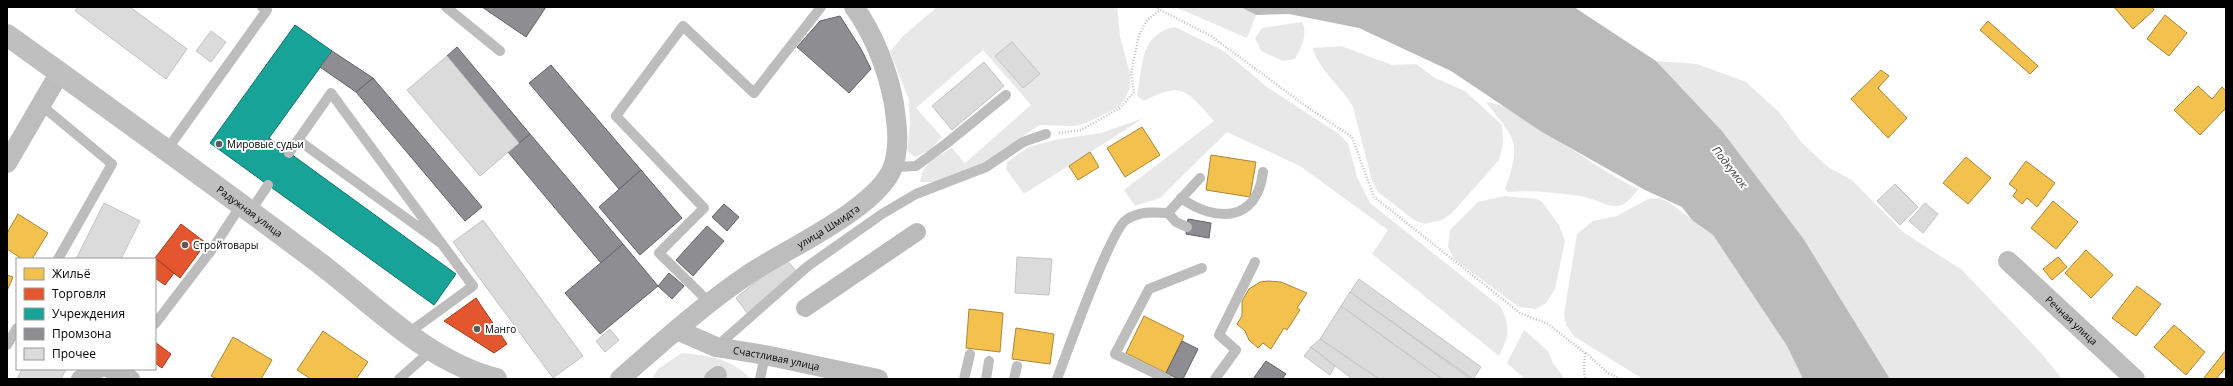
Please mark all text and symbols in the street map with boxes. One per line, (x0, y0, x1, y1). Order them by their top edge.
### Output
place label: Мировые судьи (227, 137, 304, 151)
marker: Мировые судьи (214, 139, 224, 149)
water label: Подкумок (1709, 143, 1752, 191)
street label: Радужная улица (214, 182, 286, 240)
street label: улица Шмидта (794, 201, 862, 251)
place label: Стройтовары (193, 238, 258, 252)
marker: Стройтовары (180, 240, 190, 250)
legend (16, 258, 156, 370)
text: Жильё (52, 265, 91, 282)
text: Торговля (52, 285, 106, 302)
street label: Речная улица (2043, 292, 2101, 348)
text: Учреждения (52, 305, 125, 322)
place label: Манго (485, 322, 516, 336)
marker: Манго (472, 324, 482, 334)
text: Промзона (52, 325, 111, 342)
street label: Счастливая улица (732, 343, 821, 373)
text: Прочее (52, 345, 96, 362)

